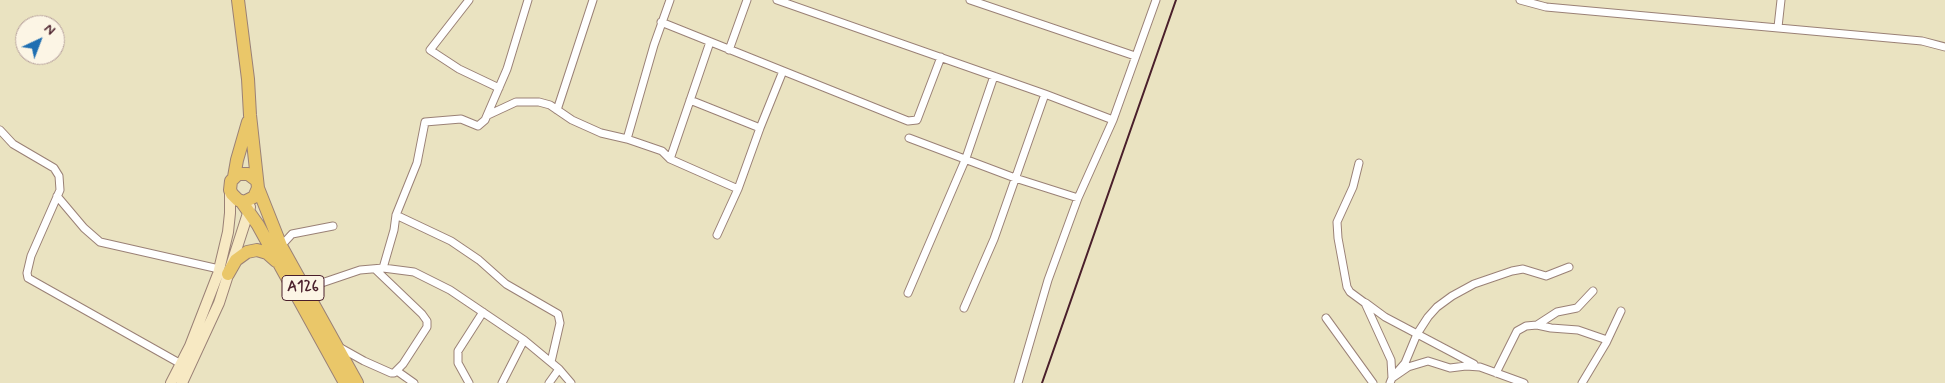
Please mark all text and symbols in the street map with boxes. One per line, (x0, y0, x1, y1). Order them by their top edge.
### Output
north arrow (15, 15, 65, 65)
text: N (40, 20, 59, 40)
road number: A126 (282, 276, 324, 300)

